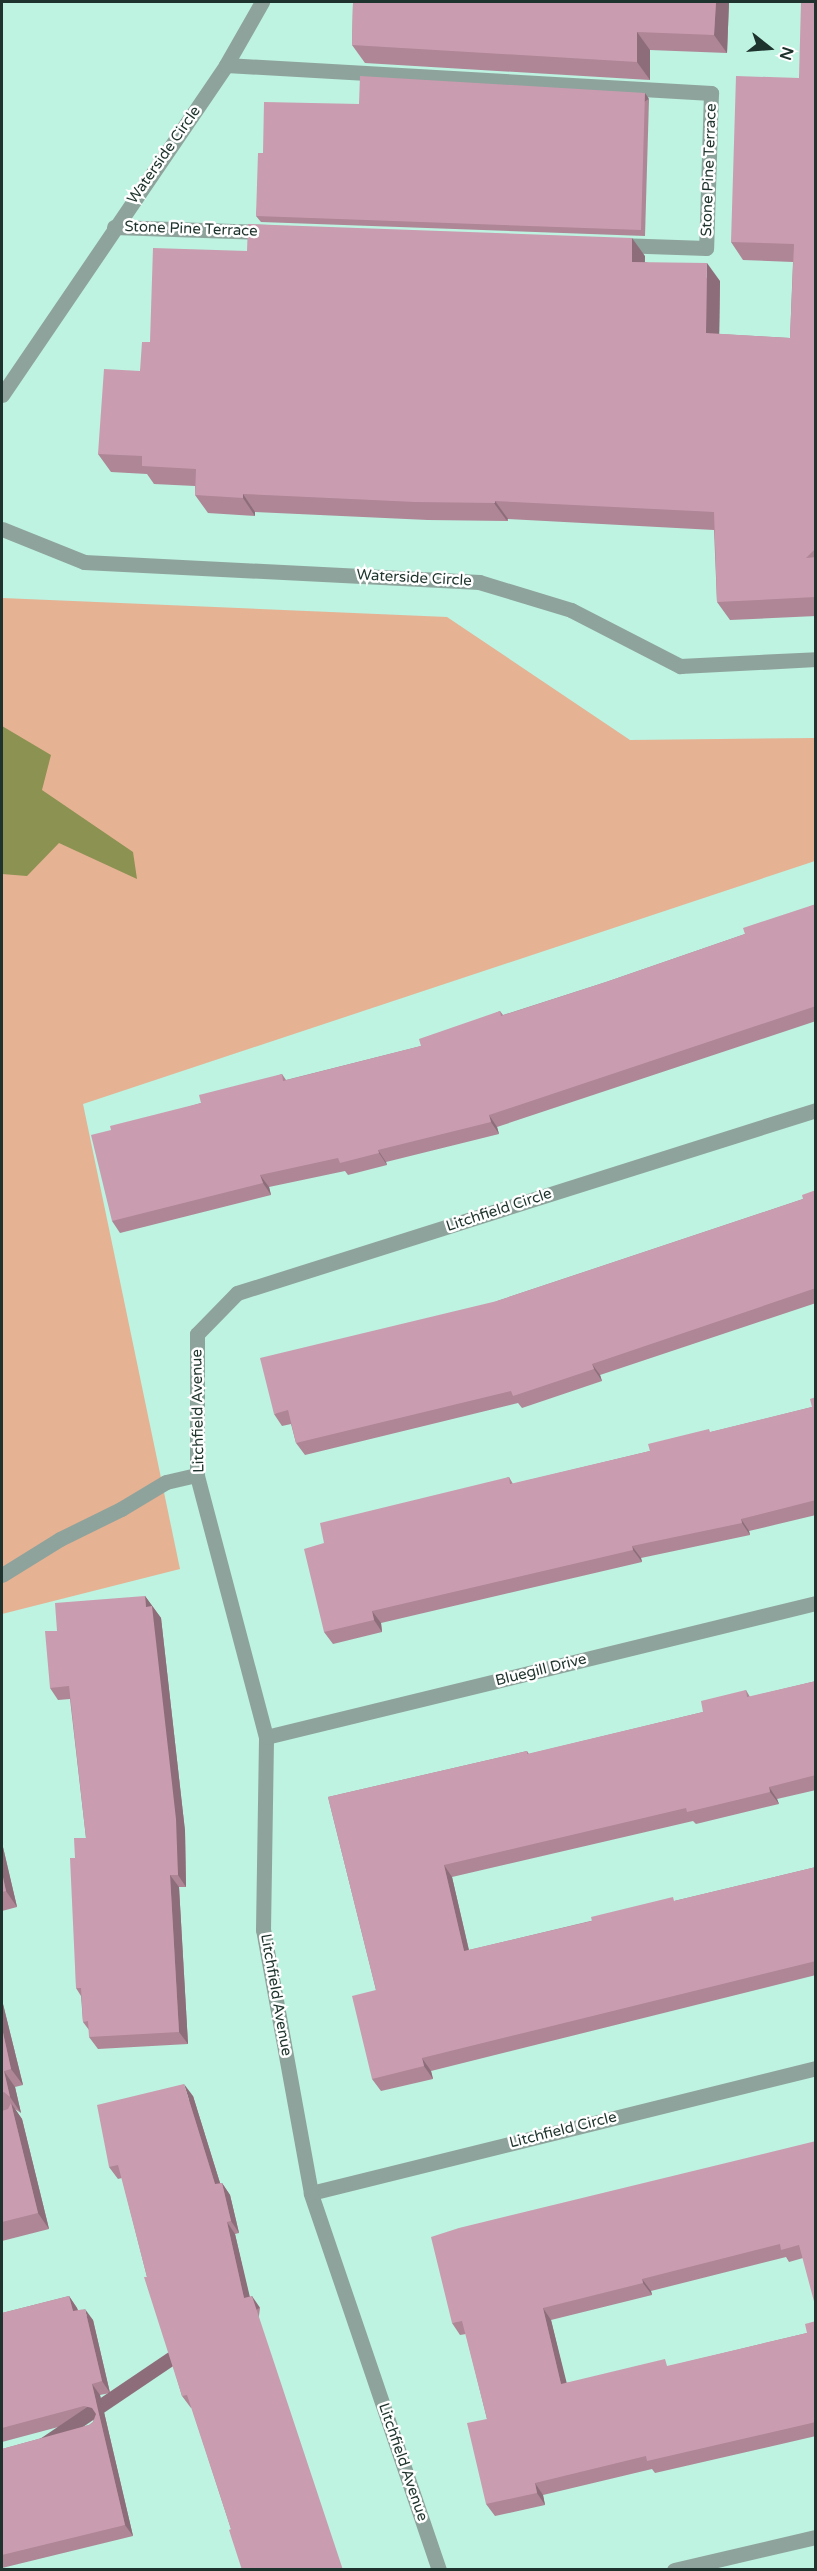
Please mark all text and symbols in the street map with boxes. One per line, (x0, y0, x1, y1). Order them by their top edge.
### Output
north arrow (739, 18, 799, 78)
text: N (775, 44, 798, 62)
street label: Waterside Circle (124, 103, 204, 207)
street label: Stone Pine Terrace (698, 103, 720, 237)
street label: Stone Pine Terrace (124, 218, 258, 240)
street label: Waterside Circle (356, 566, 472, 590)
street label: Litchfield Circle (444, 1184, 554, 1236)
street label: Litchfield Avenue (188, 1349, 208, 1473)
street label: Bluegill Drive (494, 1650, 588, 1690)
street label: Litchfield Avenue (256, 1932, 296, 2058)
street label: Litchfield Circle (507, 2108, 619, 2152)
street label: Litchfield Avenue (374, 2401, 432, 2523)

